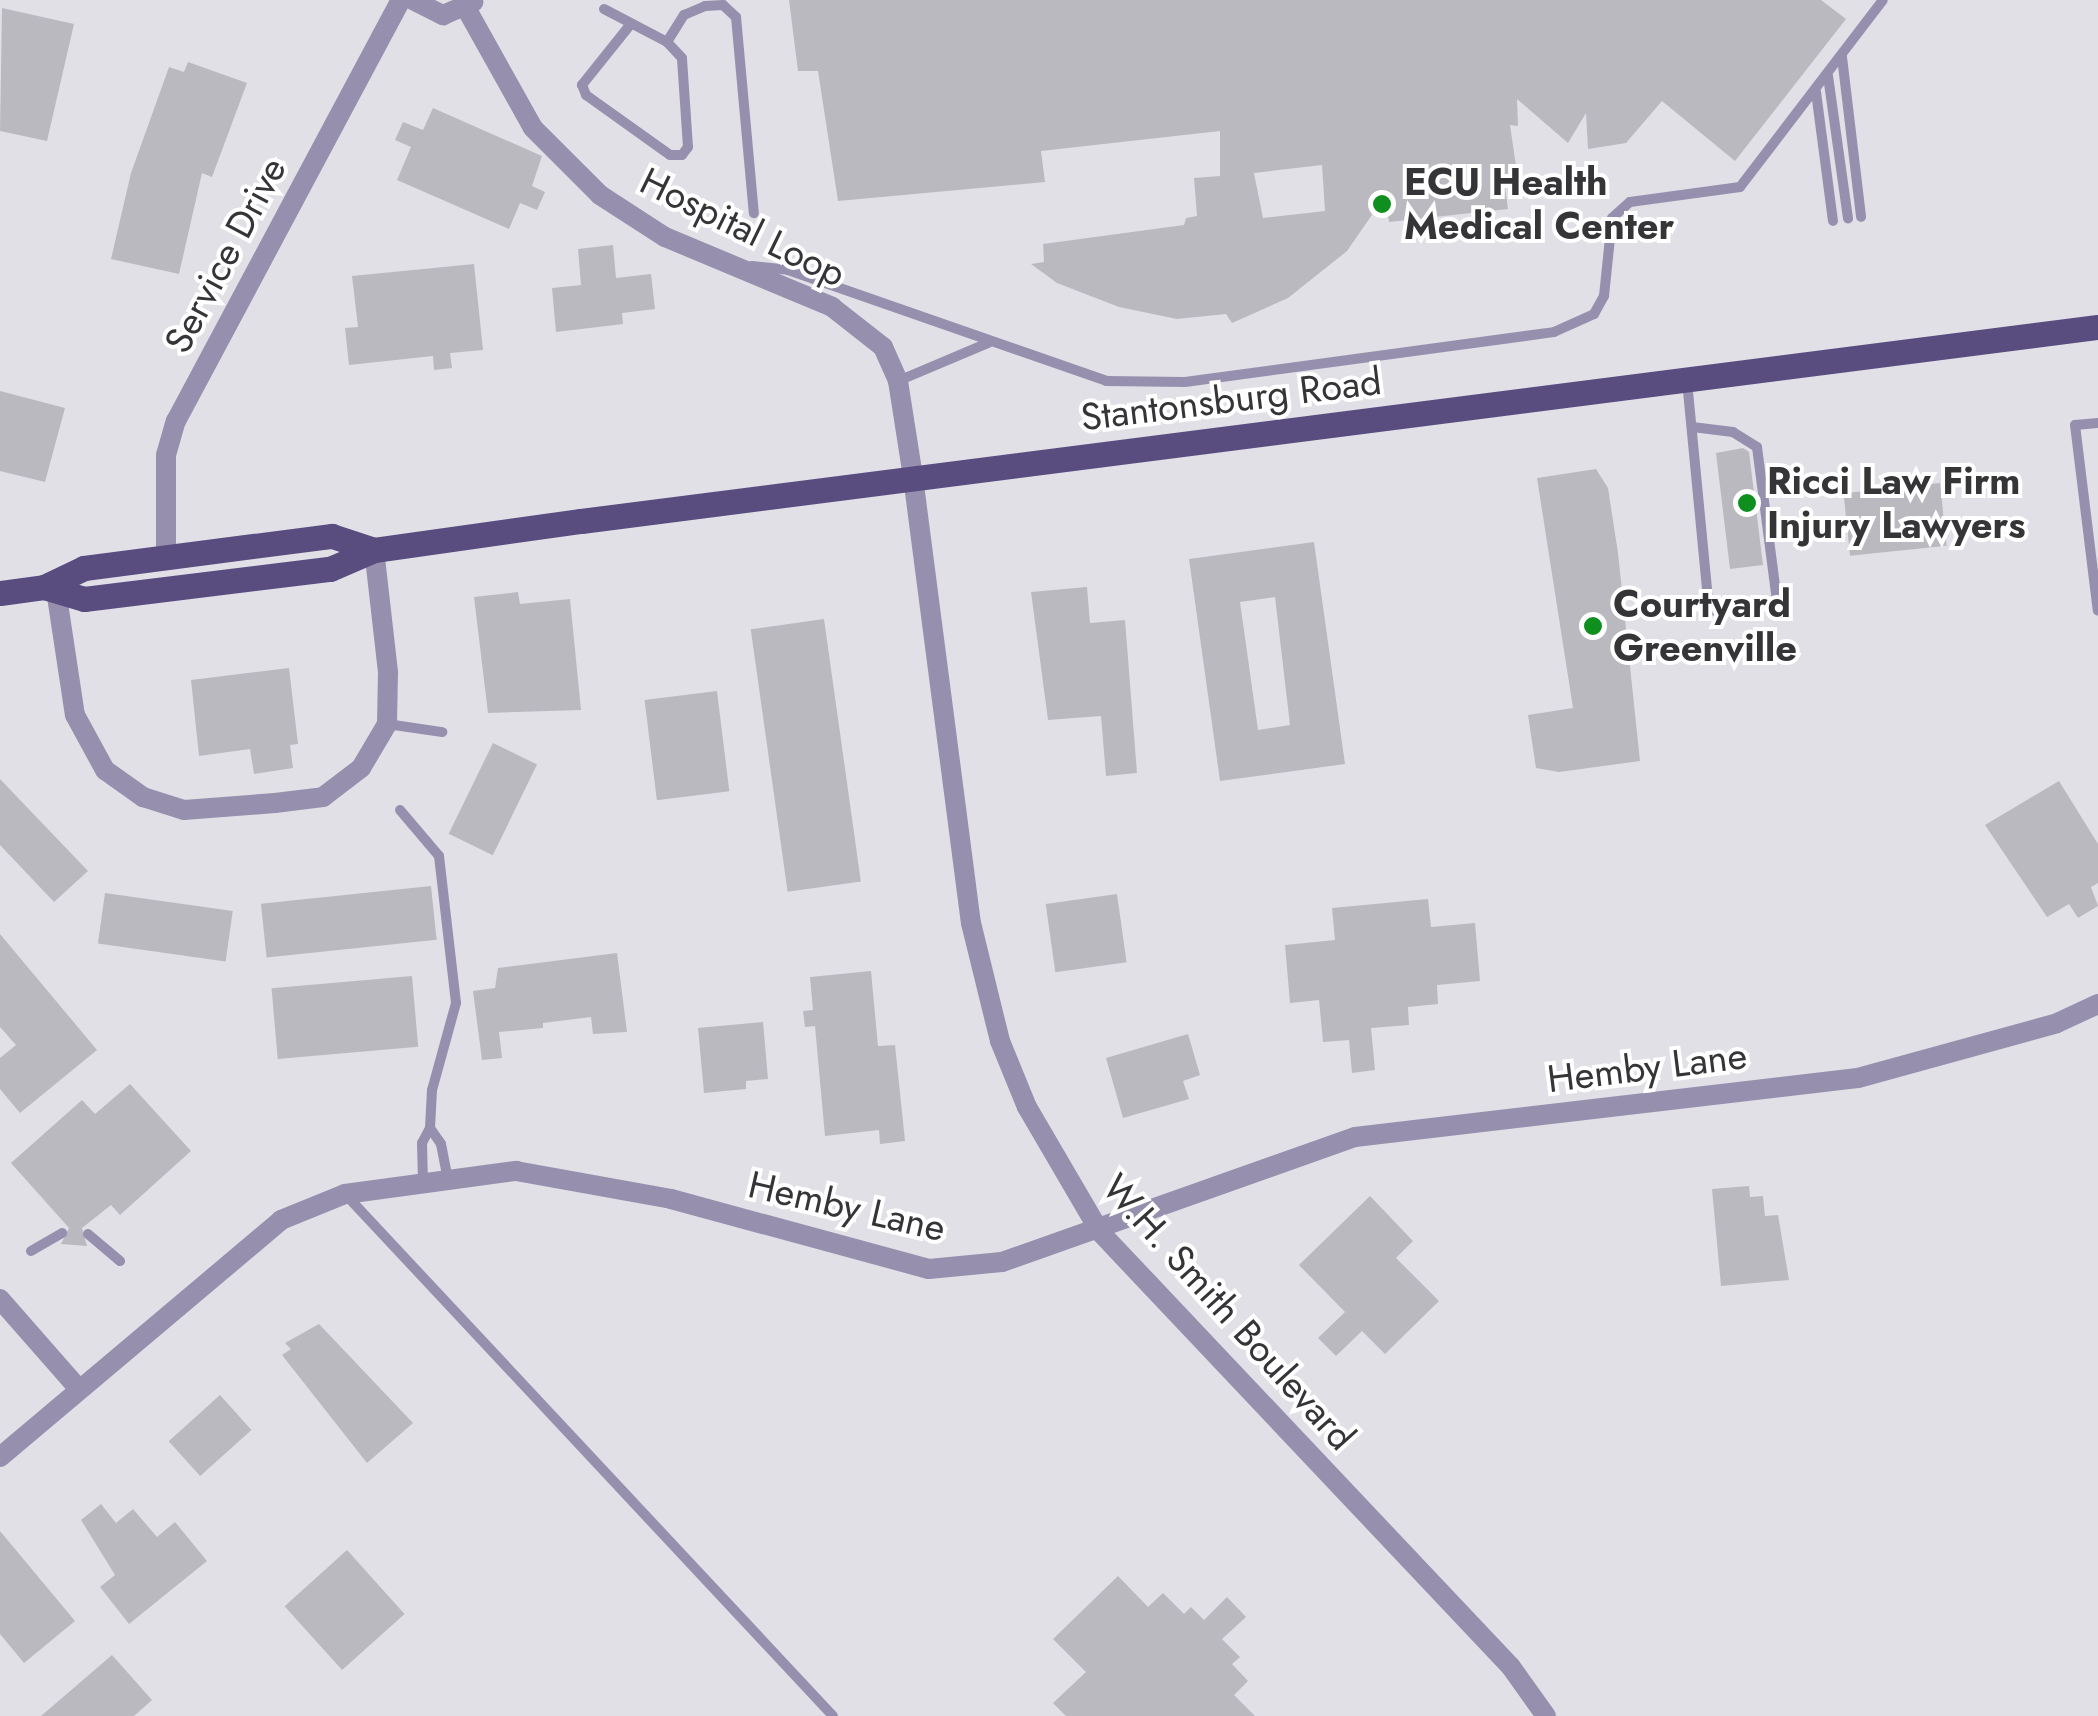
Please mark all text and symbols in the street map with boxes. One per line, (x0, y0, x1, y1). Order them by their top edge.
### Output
street label: Service Drive (154, 149, 296, 361)
street label: Hospital Loop (633, 158, 853, 296)
place label: ECU Health Medical Center (1404, 159, 1674, 248)
marker: ECU Health Medical Center (1369, 191, 1395, 217)
street label: Stantonsburg Road (1078, 358, 1384, 440)
place label: Ricci Law Firm Injury Lawyers (1767, 458, 2026, 548)
marker: Ricci Law Firm Injury Lawyers (1736, 492, 1758, 514)
place label: Courtyard Greenville (1613, 581, 1797, 670)
marker: Courtyard Greenville (1582, 615, 1604, 637)
street label: Hemby Lane (1545, 1032, 1749, 1102)
street label: Hemby Lane (744, 1161, 950, 1251)
street label: W.H. Smith Boulevard (1093, 1165, 1365, 1459)

